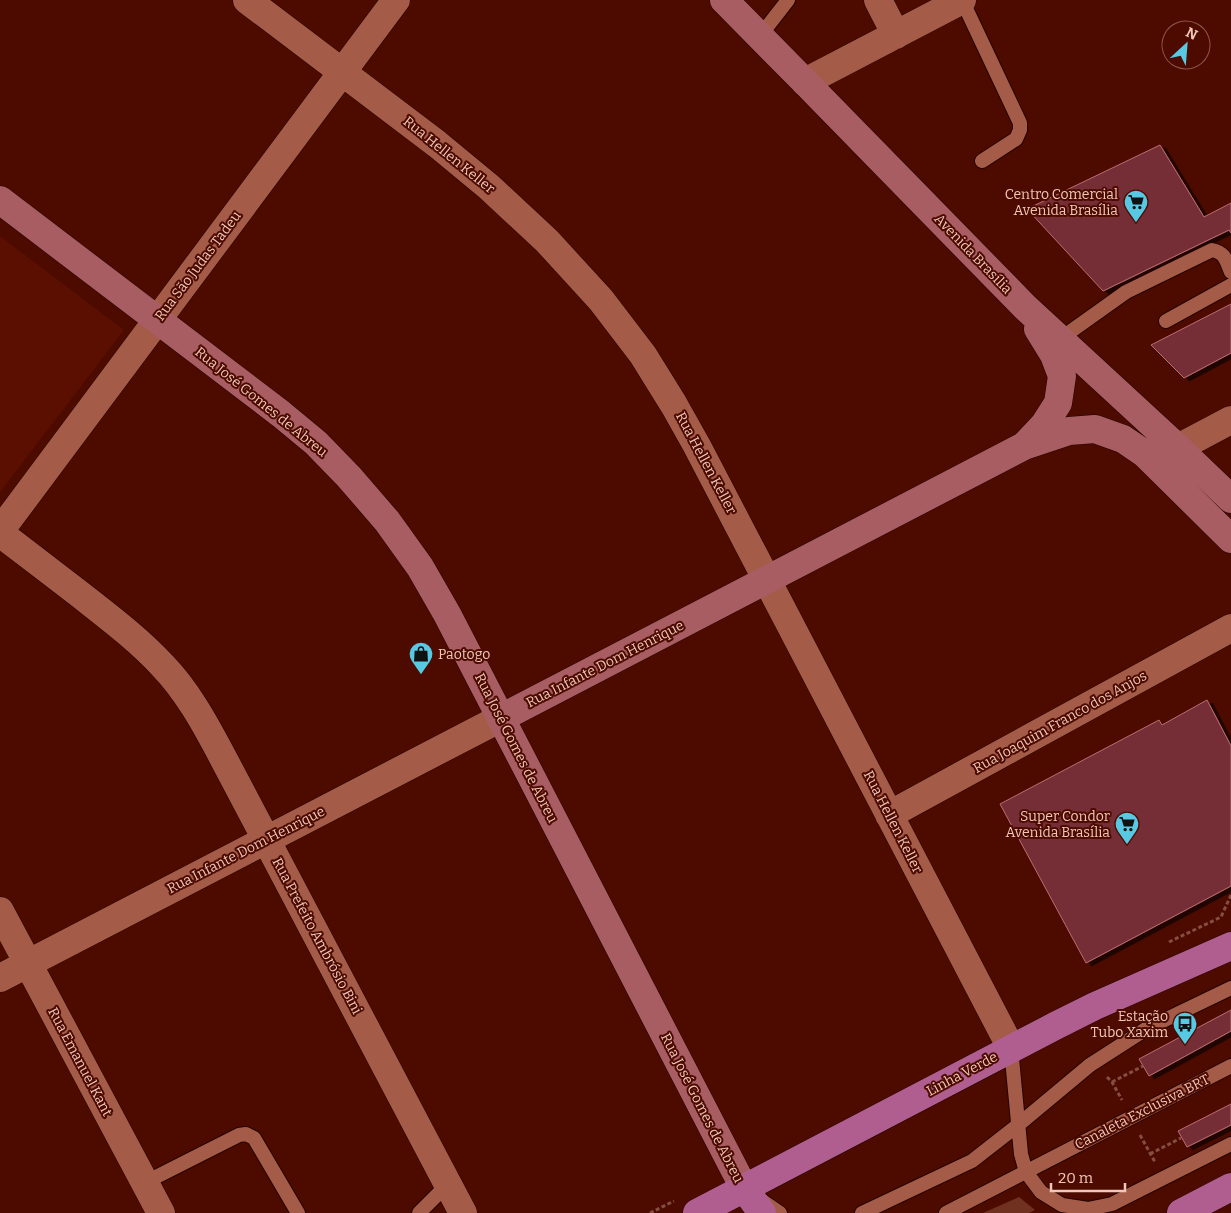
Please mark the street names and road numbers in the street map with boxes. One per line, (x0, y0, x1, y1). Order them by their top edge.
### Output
street label: Rua Hellen Keller (400, 113, 498, 197)
street label: Rua São Judas Tadeu (151, 208, 245, 324)
street label: Avenida Brasília (931, 211, 1016, 298)
street label: Rua José Gomes de Abreu (191, 343, 331, 461)
street label: Rua Hellen Keller (672, 409, 740, 517)
street label: Rua Infante Dom Henrique (523, 617, 687, 711)
street label: Rua Joaquim Franco dos Anjos (970, 667, 1150, 777)
street label: Rua José Gomes de Abreu (471, 670, 561, 826)
street label: Rua Hellen Keller (860, 768, 926, 876)
street label: Rua Infante Dom Henrique (164, 803, 328, 897)
street label: Rua Prefeito Ambrósio Bini (268, 855, 366, 1017)
street label: Rua Emanuel Kant (44, 1005, 116, 1119)
street label: Rua José Gomes de Abreu (657, 1030, 747, 1186)
street label: Linha Verde (924, 1048, 1000, 1100)
street label: Canaleta Exclusiva BRT (1072, 1071, 1212, 1153)

